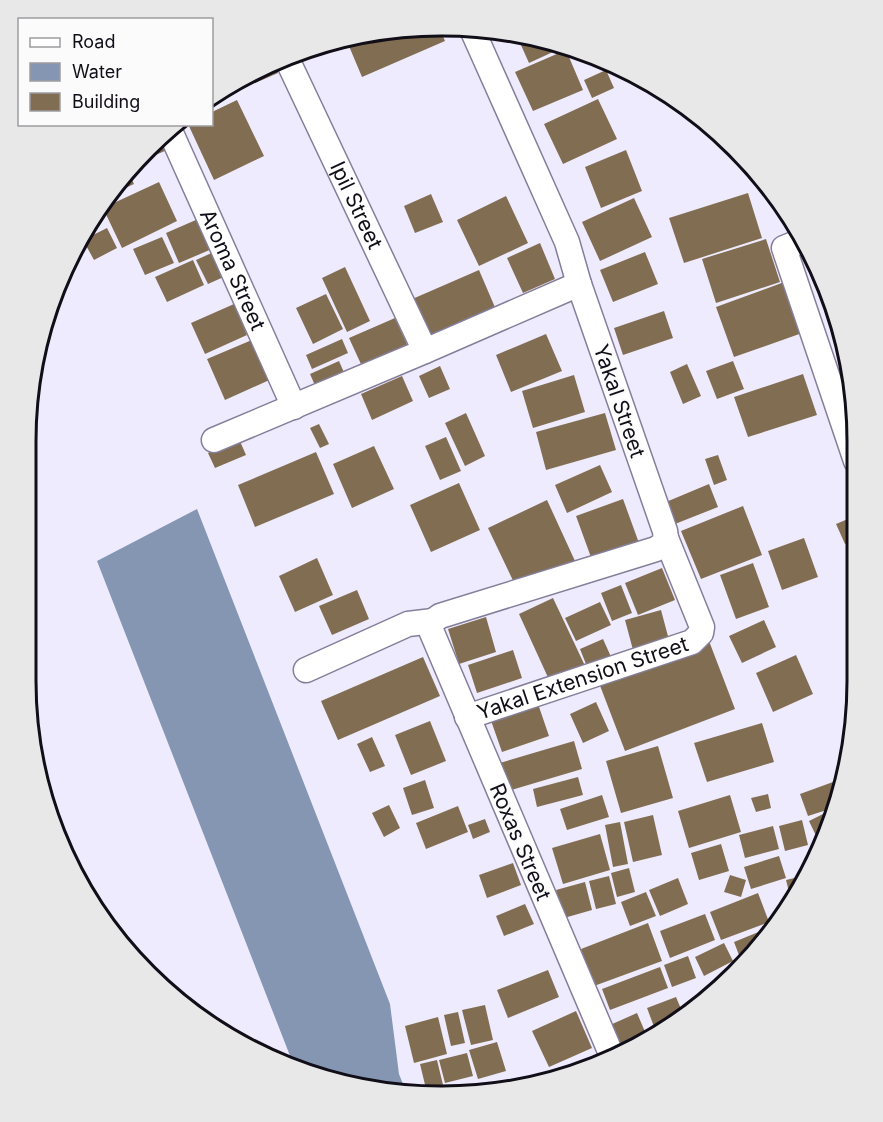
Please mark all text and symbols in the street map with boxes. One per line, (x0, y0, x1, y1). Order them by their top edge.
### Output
legend (18, 18, 213, 126)
text: Road (72, 31, 115, 52)
text: Water (72, 61, 122, 82)
text: Building (72, 91, 140, 112)
street label: Ipil Street (325, 157, 388, 253)
street label: Aroma Street (195, 205, 271, 334)
street label: Yakal Street (588, 341, 651, 461)
street label: Yakal Extension Street (474, 631, 692, 725)
street label: Roxas Street (485, 779, 556, 904)

